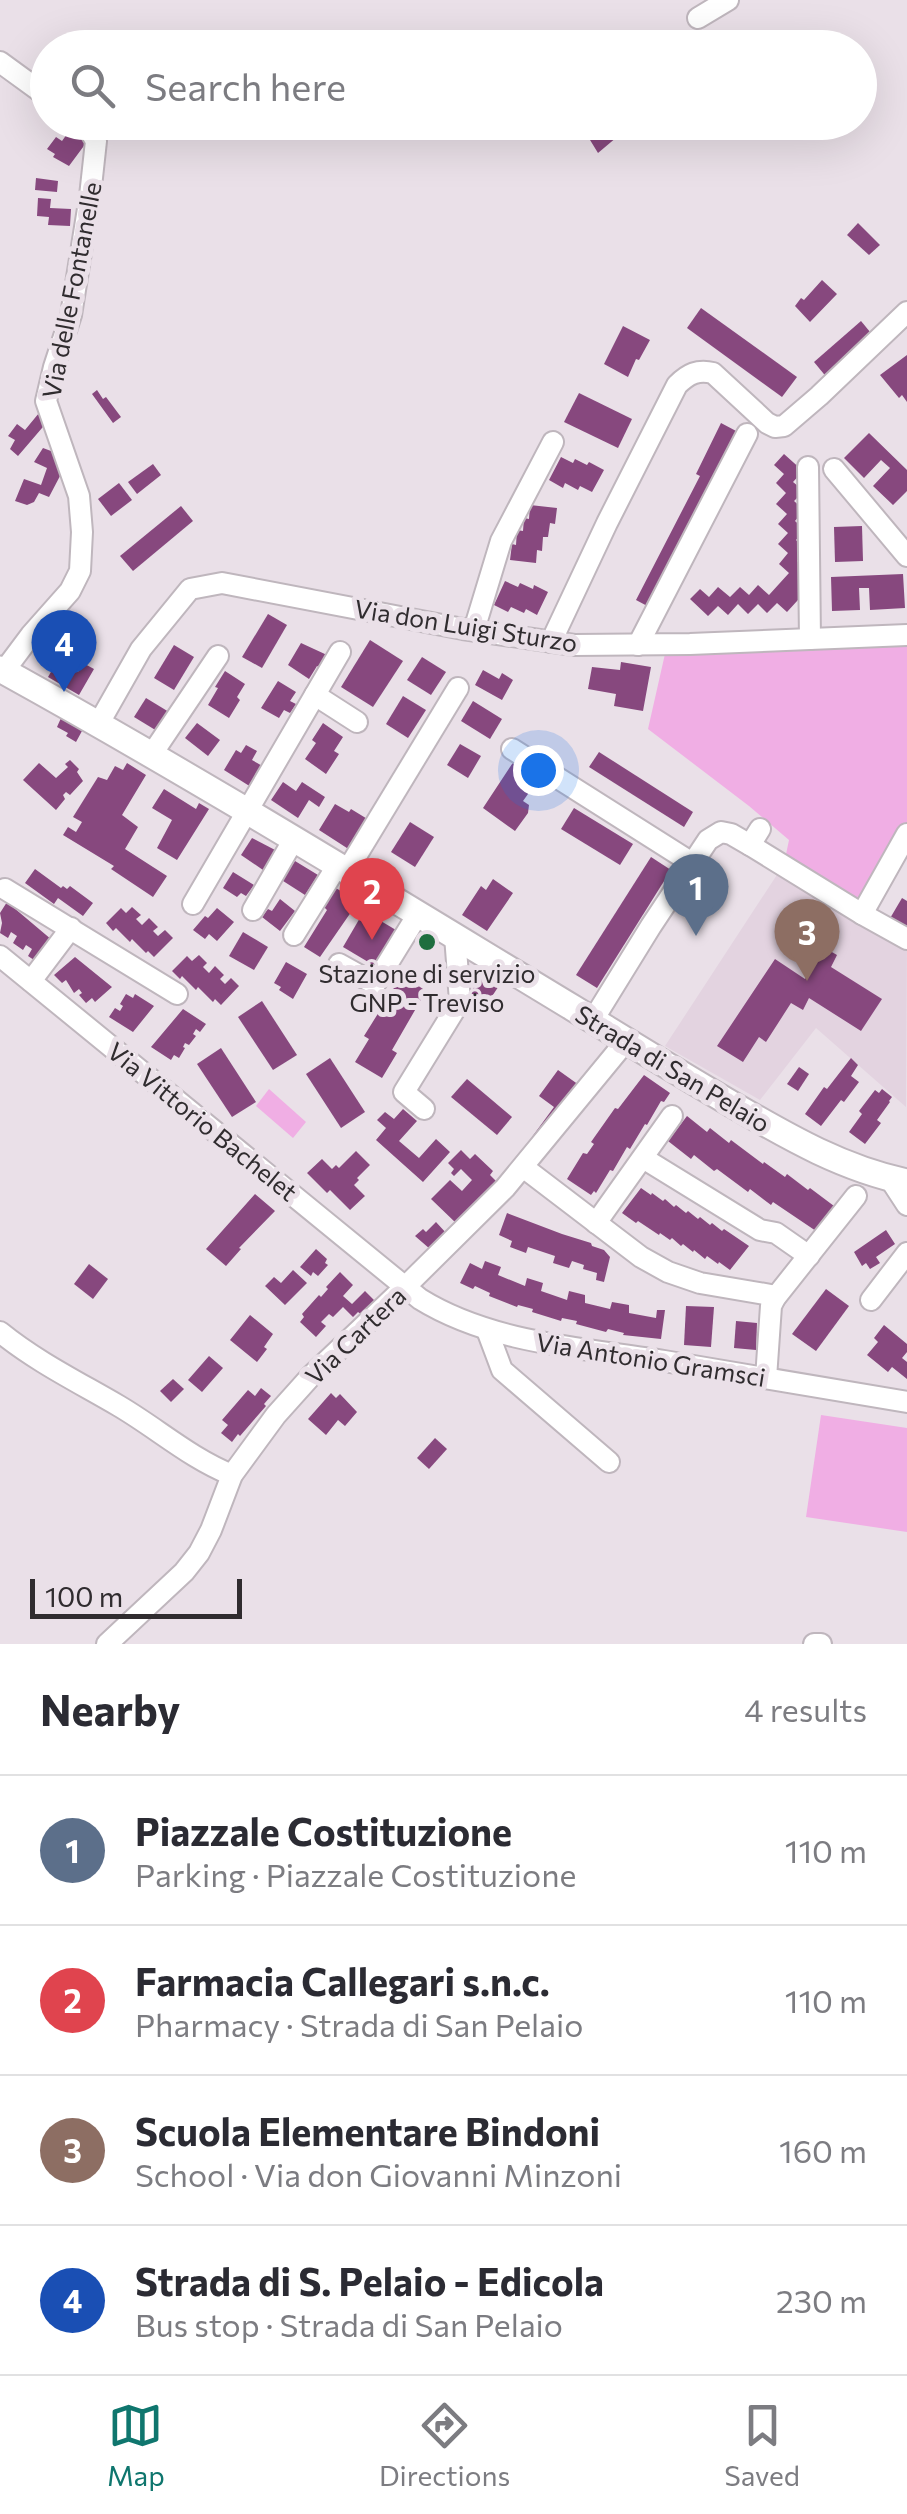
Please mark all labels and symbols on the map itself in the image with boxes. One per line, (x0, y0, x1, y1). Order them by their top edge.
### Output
street label: Via delle Fontanelle (35, 179, 107, 401)
street label: Via don Luigi Sturzo (352, 593, 580, 657)
pin: 4 (32, 610, 96, 692)
your location (513, 745, 564, 796)
pin: 1 (664, 854, 728, 936)
pin: 2 (340, 858, 404, 940)
pin: 3 (774, 898, 840, 981)
marker: Stazione di servizio GNP - Treviso (416, 931, 438, 953)
place label: Stazione di servizio GNP - Treviso (318, 958, 536, 1017)
street label: Strada di San Pelaio (570, 998, 776, 1138)
street label: Via Vittorio Bachelet (102, 1035, 304, 1207)
street label: Via Cartera (299, 1280, 411, 1390)
street label: Via Antonio Gramsci (534, 1326, 768, 1392)
scale bar (30, 1574, 242, 1618)

